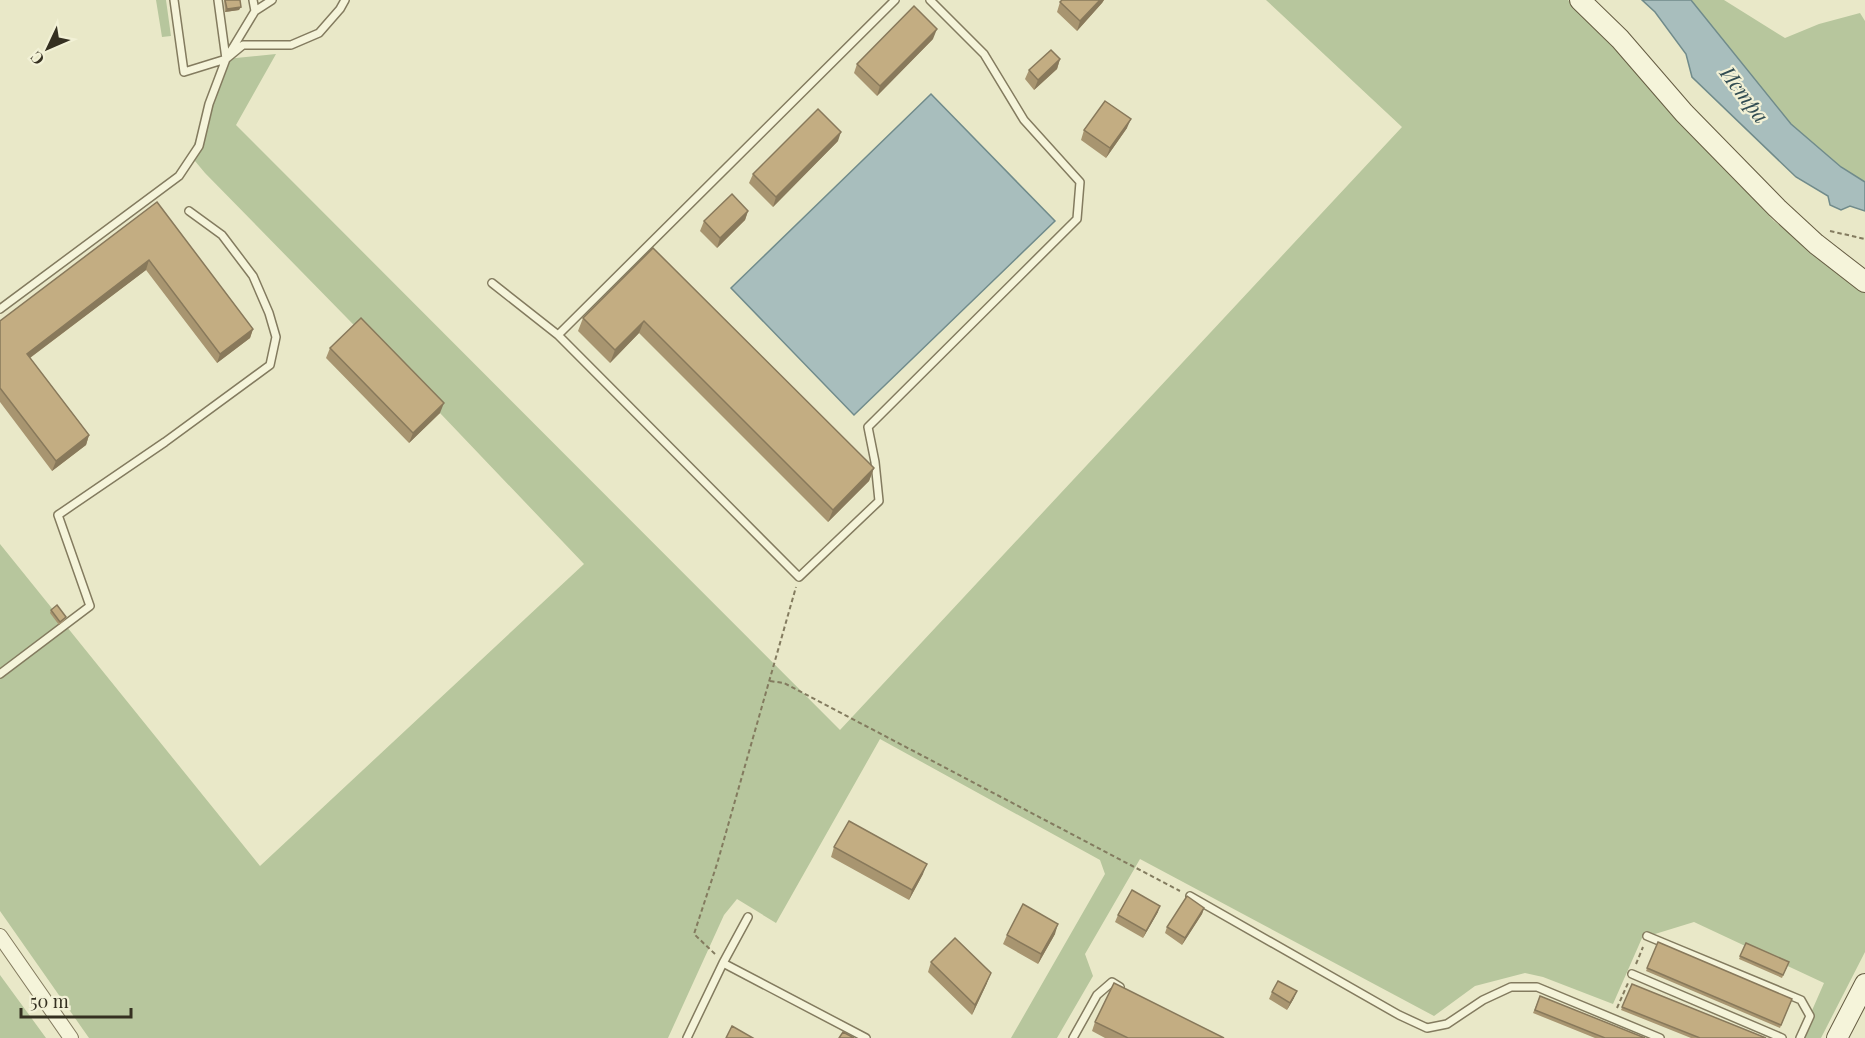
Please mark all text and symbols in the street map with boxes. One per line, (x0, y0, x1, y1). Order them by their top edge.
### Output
north arrow (18, 18, 78, 78)
text: С (25, 47, 48, 70)
water label: Истра (1714, 59, 1776, 128)
scale bar (21, 981, 130, 1019)
text: 50 m (30, 989, 69, 1013)

